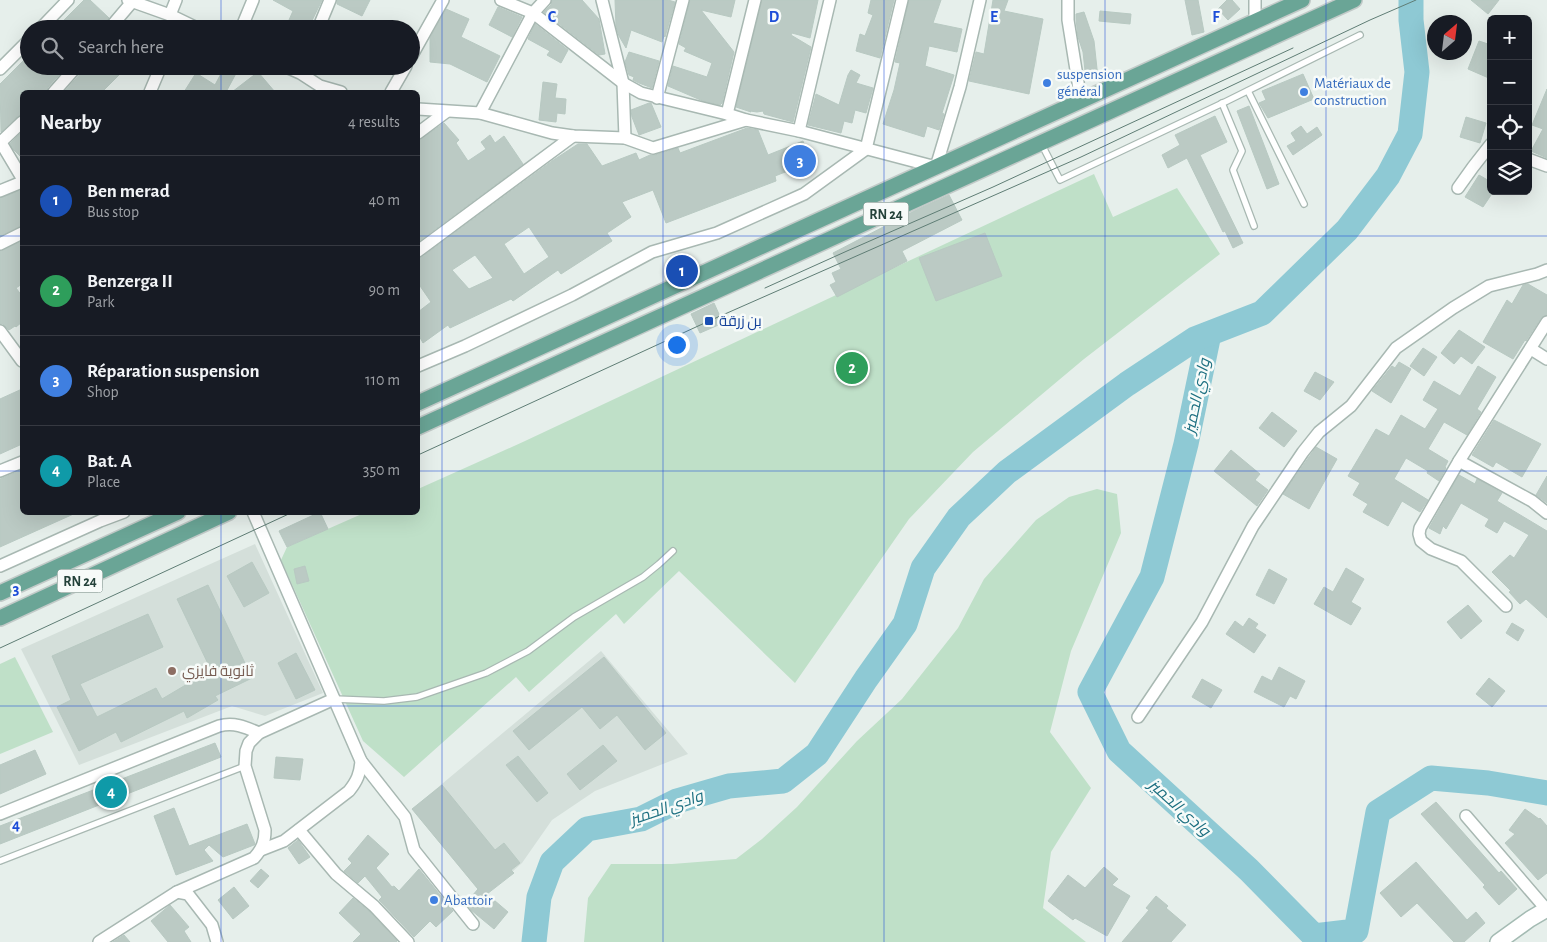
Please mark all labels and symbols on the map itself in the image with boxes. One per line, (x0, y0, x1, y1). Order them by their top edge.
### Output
text: C (548, 9, 557, 25)
text: D (769, 9, 780, 25)
text: E (990, 9, 998, 25)
text: F (1212, 9, 1220, 25)
north arrow (1427, 15, 1472, 60)
place label: suspension général (1057, 67, 1122, 99)
place label: Matériaux de construction (1314, 76, 1391, 108)
marker: suspension général (1041, 77, 1053, 89)
marker: Matériaux de construction (1298, 86, 1310, 98)
pin: 3 (784, 142, 816, 180)
road number: RN 24 (864, 202, 908, 225)
pin: 1 (666, 252, 698, 290)
place label: بن زرقة (719, 314, 762, 331)
marker: بن زرقة (703, 315, 715, 327)
your location (664, 332, 690, 358)
pin: 2 (836, 349, 868, 387)
water label: وادي الحميز (1181, 356, 1217, 438)
road number: RN 24 (58, 570, 102, 592)
text: 3 (13, 581, 20, 597)
place label: ثانوية فايزي (182, 663, 254, 683)
marker: ثانوية فايزي (166, 665, 178, 677)
pin: 4 (95, 773, 127, 811)
water label: وادي الحميز (1142, 775, 1214, 843)
water label: وادي الحميز (626, 788, 707, 832)
text: 4 (12, 817, 20, 833)
place label: Abattoir (444, 893, 493, 908)
marker: Abattoir (428, 894, 440, 906)

